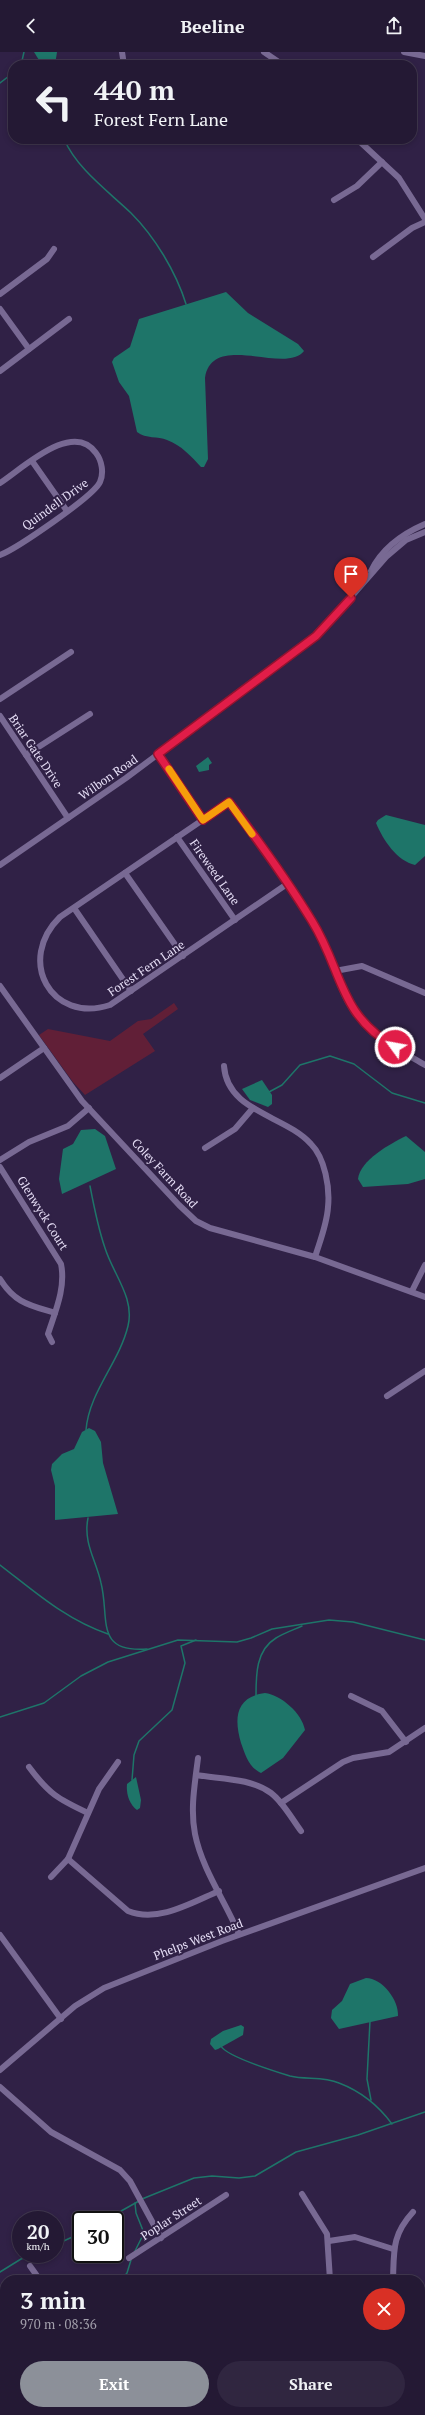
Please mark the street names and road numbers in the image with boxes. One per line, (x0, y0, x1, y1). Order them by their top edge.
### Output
street label: Quindell Drive (19, 475, 91, 533)
street label: Briar Gate Drive (6, 711, 66, 791)
street label: Wilbon Road (76, 751, 141, 803)
street label: Fireweed Lane (187, 836, 243, 908)
street label: Forest Fern Lane (105, 937, 187, 999)
street label: Coley Farm Road (129, 1135, 201, 1211)
street label: Glenwyck Court (14, 1173, 72, 1253)
street label: Phelps West Road (151, 1915, 245, 1963)
street label: Poplar Street (138, 2193, 205, 2243)

